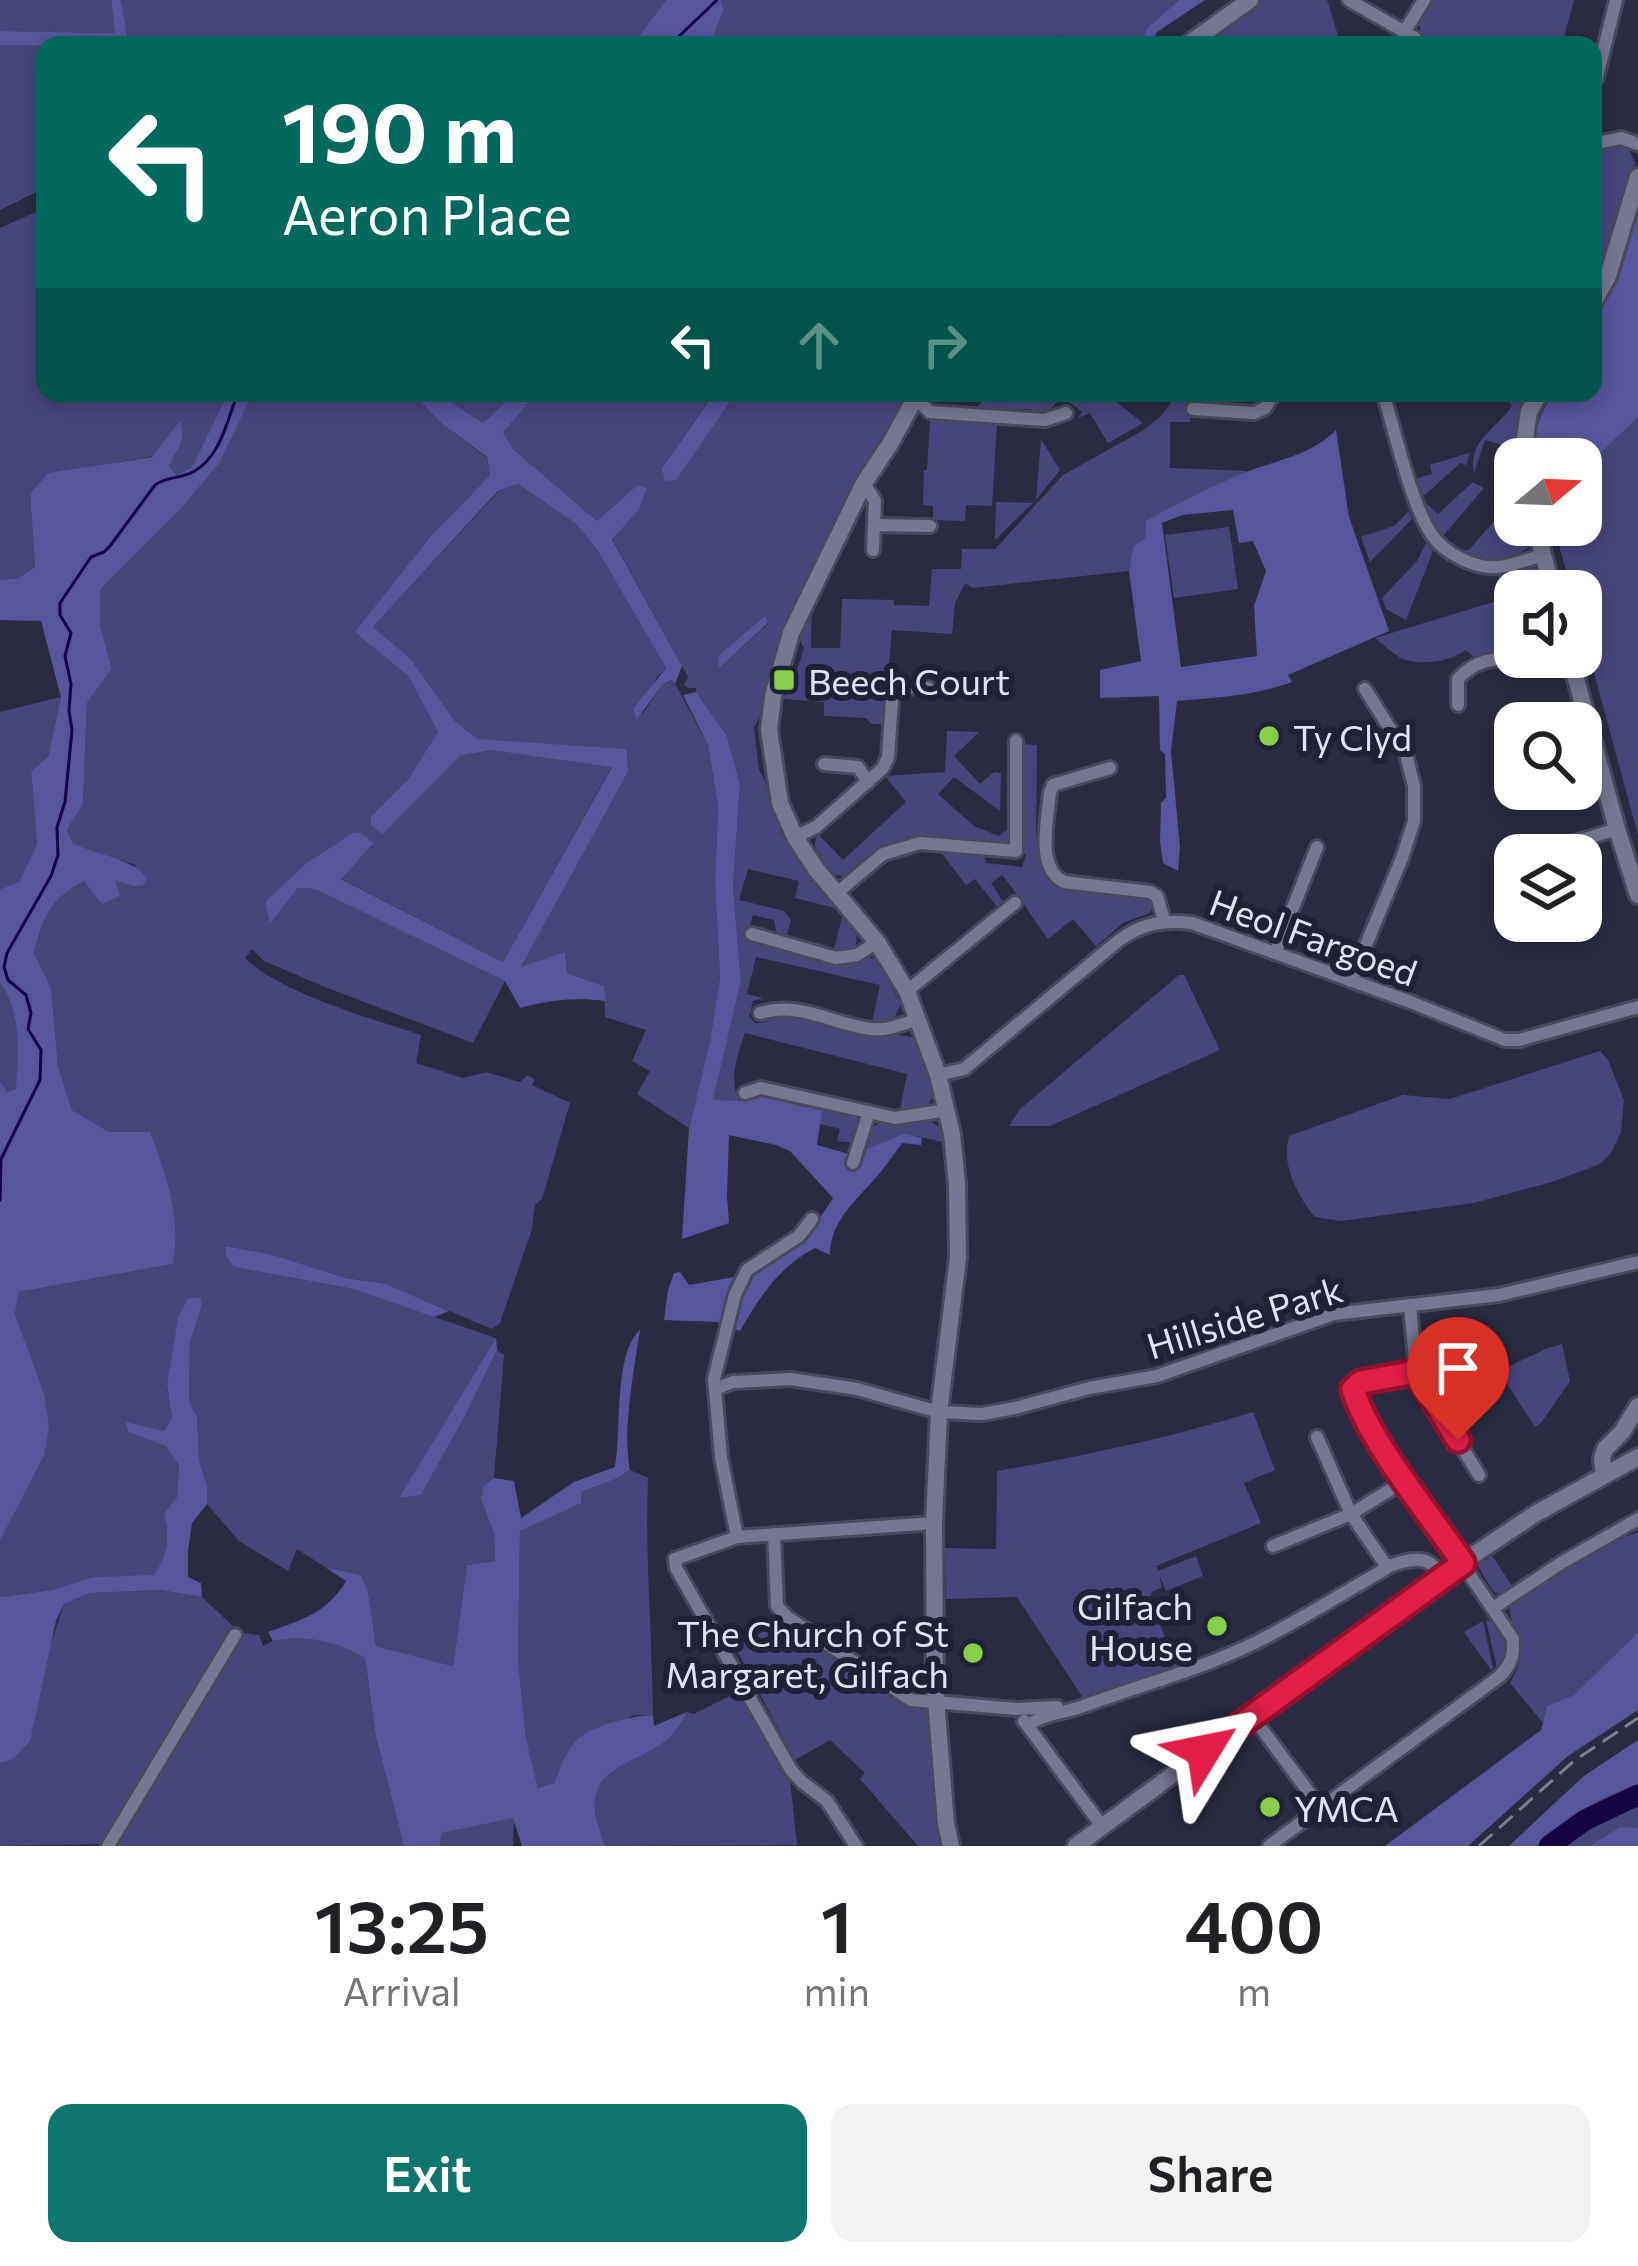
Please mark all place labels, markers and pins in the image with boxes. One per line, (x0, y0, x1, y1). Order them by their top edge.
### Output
place label: Beech Court (808, 658, 1010, 702)
marker: Beech Court (771, 667, 797, 693)
place label: Ty Clyd (1293, 714, 1412, 758)
marker: Ty Clyd (1256, 723, 1282, 749)
pin (1407, 1317, 1509, 1440)
place label: Gilfach House (1077, 1583, 1193, 1668)
place label: The Church of St Margaret, Gilfach (665, 1610, 949, 1695)
marker: Gilfach House (1204, 1613, 1230, 1639)
marker: The Church of St Margaret, Gilfach (960, 1640, 986, 1666)
place label: YMCA (1294, 1785, 1399, 1829)
marker: YMCA (1257, 1794, 1283, 1820)

